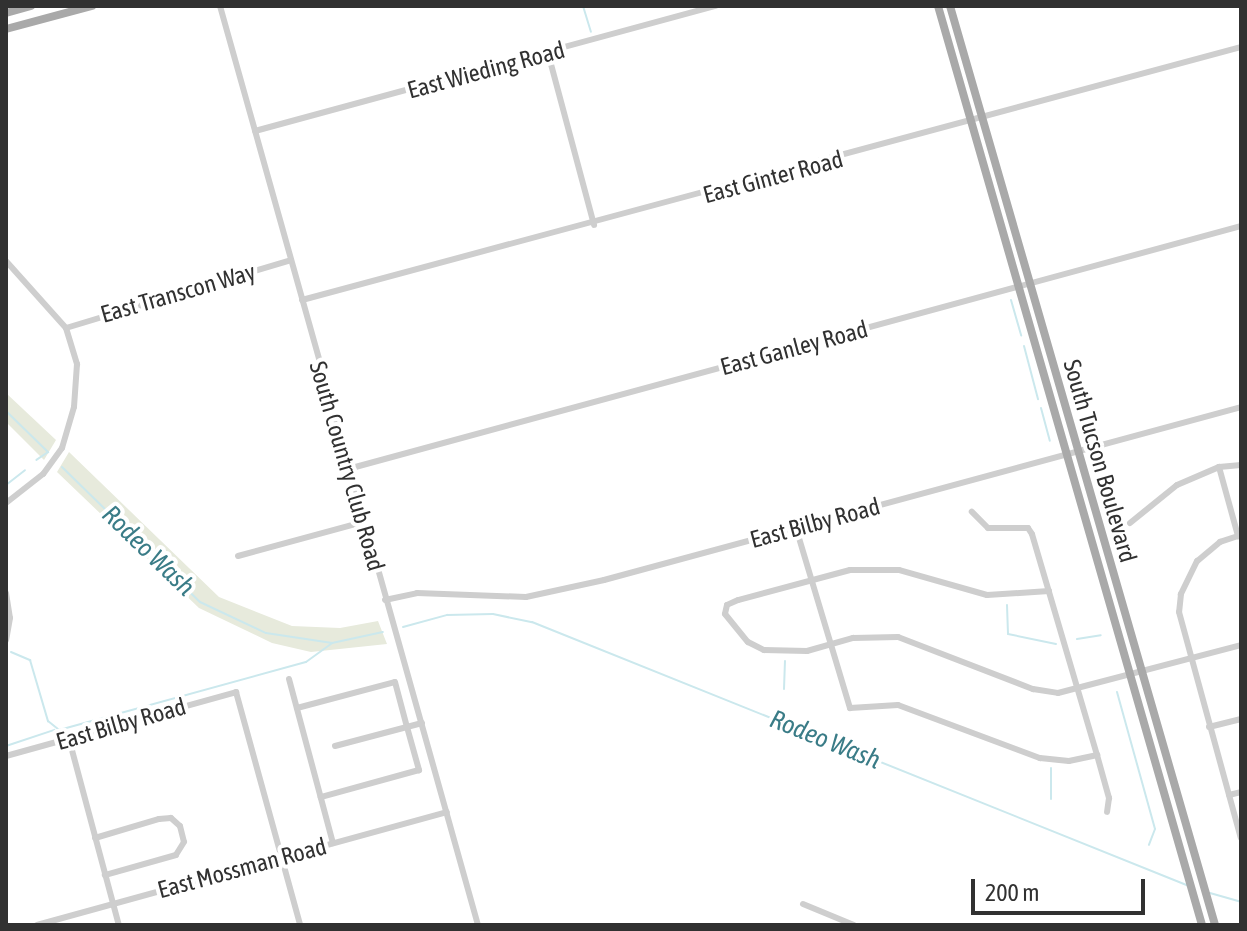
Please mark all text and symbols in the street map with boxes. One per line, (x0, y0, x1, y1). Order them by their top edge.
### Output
street label: East Wieding Road (404, 35, 568, 105)
street label: East Ginter Road (700, 144, 846, 210)
street label: East Transcon Way (97, 257, 259, 329)
street label: East Ganley Road (717, 315, 871, 381)
street label: South Tucson Boulevard (1057, 356, 1143, 566)
street label: South Country Club Road (303, 358, 391, 574)
street label: East Bilby Road (747, 492, 883, 554)
water label: Rodeo Wash (95, 499, 201, 603)
street label: East Bilby Road (53, 692, 189, 756)
water label: Rodeo Wash (765, 704, 885, 776)
street label: East Mossman Road (154, 832, 330, 904)
scale bar (975, 863, 1149, 913)
text: 200 m (985, 879, 1039, 906)

